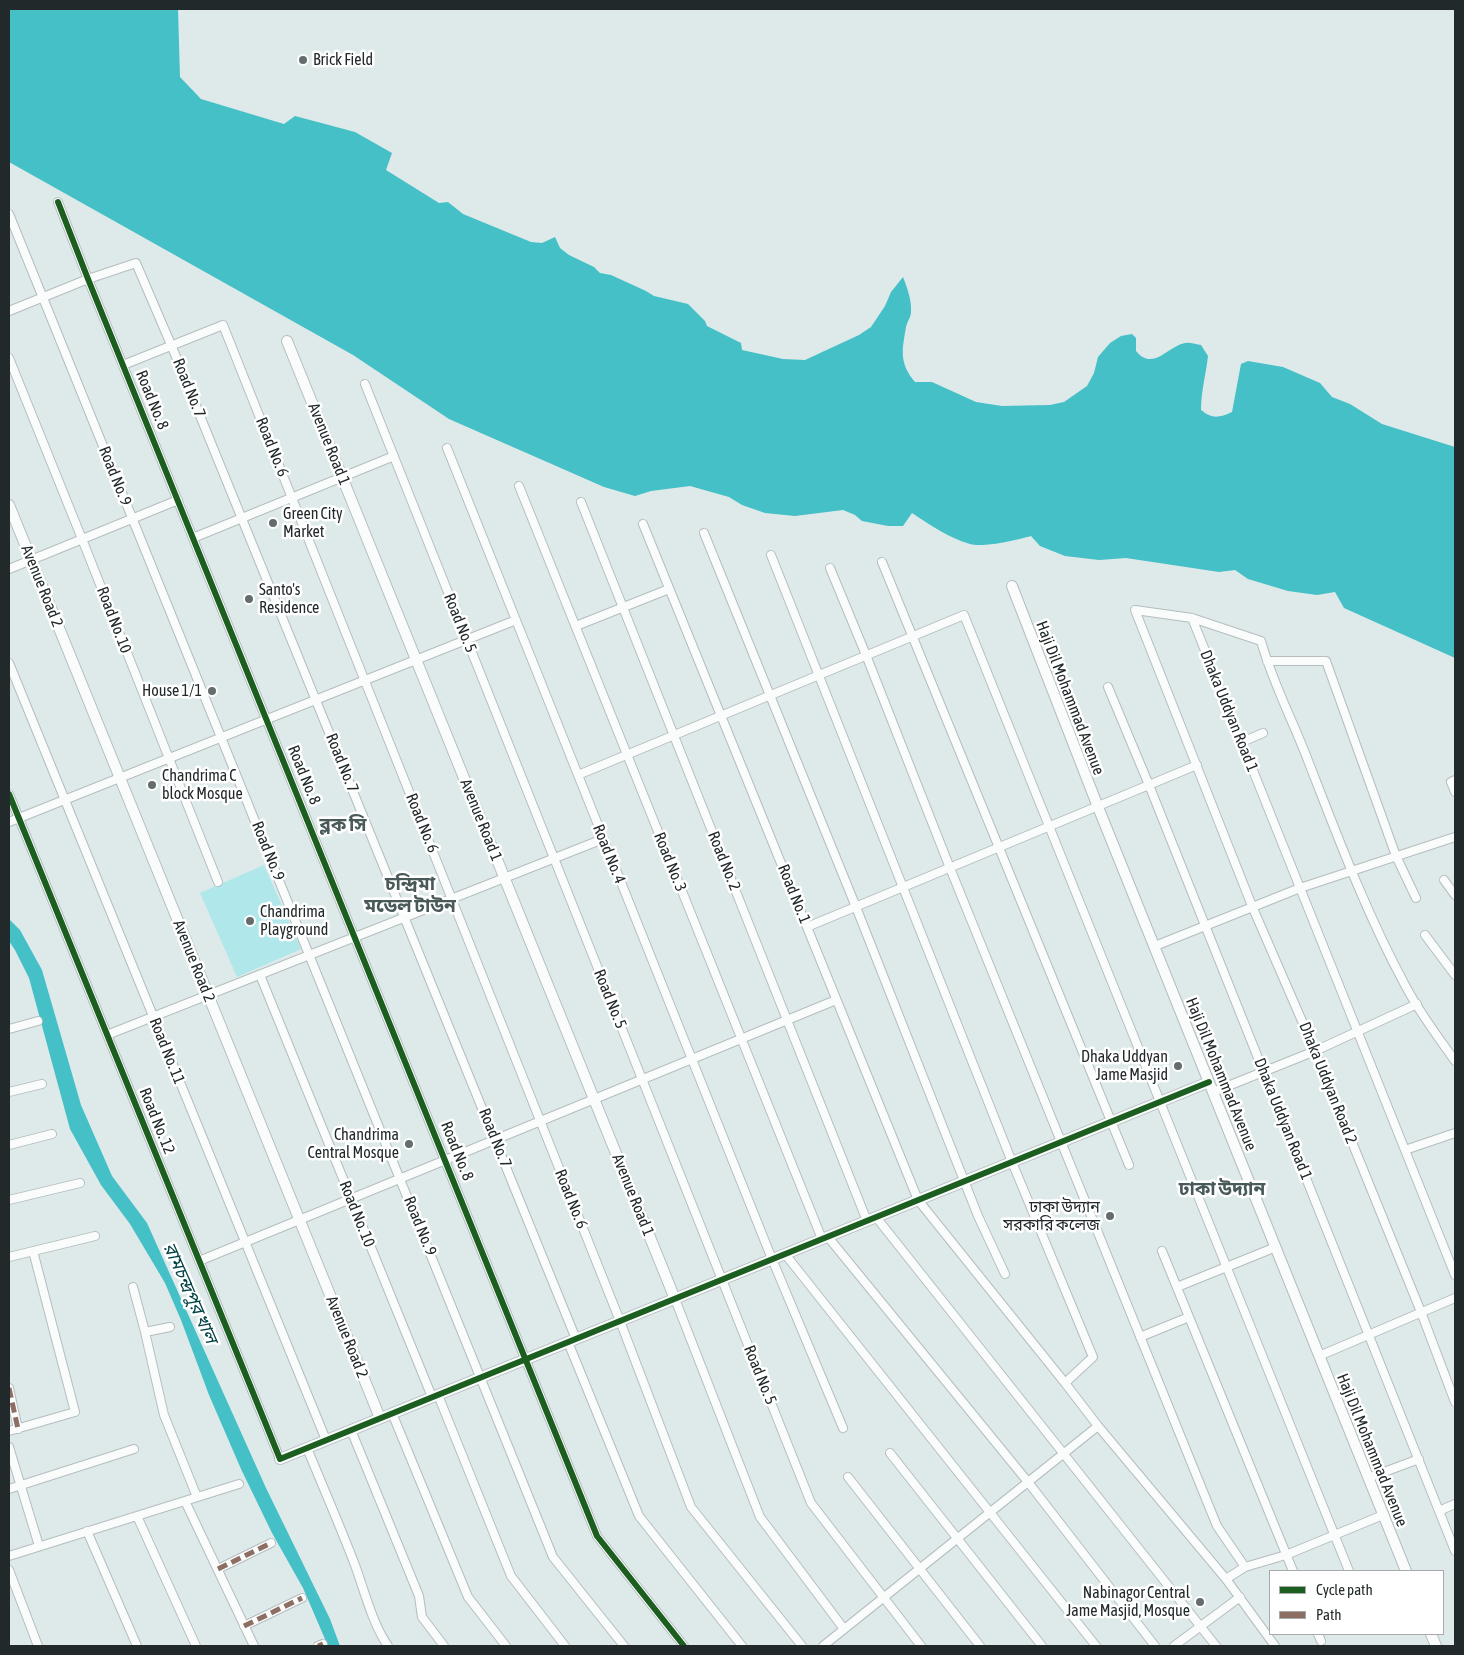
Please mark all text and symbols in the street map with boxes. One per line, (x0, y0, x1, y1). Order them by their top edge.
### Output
place label: Brick Field (313, 50, 373, 70)
marker: Brick Field (297, 54, 309, 66)
street label: Road No. 7 (168, 356, 210, 420)
street label: Road No. 8 (131, 368, 173, 432)
street label: Avenue Road 1 (304, 400, 354, 488)
street label: Road No. 6 (251, 415, 293, 479)
street label: Road No. 9 (94, 444, 136, 508)
place label: Green City Market (283, 504, 343, 542)
marker: Green City Market (267, 517, 279, 529)
street label: Avenue Road 2 (17, 542, 67, 630)
place label: Santo's Residence (259, 580, 319, 618)
street label: Road No. 10 (93, 584, 135, 656)
street label: Road No. 5 (439, 591, 481, 655)
marker: Santo's Residence (243, 593, 255, 605)
street label: Haji Dil Mohammad Avenue (1032, 618, 1108, 778)
street label: Dhaka Uddyan Road 1 (1196, 647, 1262, 775)
place label: House 1/1 (142, 681, 202, 701)
marker: House 1/1 (206, 685, 218, 697)
street label: Road No. 7 (321, 731, 363, 795)
street label: Road No. 8 (283, 743, 325, 807)
place label: Chandrima C block Mosque (162, 766, 243, 804)
street label: Avenue Road 1 (456, 776, 506, 864)
marker: Chandrima C block Mosque (146, 779, 158, 791)
street label: Road No. 6 (401, 791, 443, 855)
district label: ব্লক সি (320, 814, 366, 836)
street label: Road No. 9 (247, 819, 289, 883)
street label: Road No. 4 (588, 822, 630, 886)
street label: Road No. 2 (703, 829, 745, 893)
street label: Road No. 3 (649, 830, 691, 894)
street label: Road No. 1 (773, 862, 815, 926)
district label: চন্দ্রিমা মডেল টাউন (364, 873, 456, 917)
place label: Chandrima Playground (260, 902, 328, 940)
marker: Chandrima Playground (244, 915, 256, 927)
street label: Avenue Road 2 (169, 917, 219, 1005)
street label: Road No. 5 (589, 967, 631, 1031)
street label: Haji Dil Mohammad Avenue (1182, 995, 1260, 1153)
street label: Road No. 11 (145, 1015, 189, 1087)
street label: Dhaka Uddyan Road 2 (1295, 1019, 1361, 1147)
place label: Dhaka Uddyan Jame Masjid (1081, 1047, 1168, 1085)
street label: Dhaka Uddyan Road 1 (1250, 1055, 1316, 1183)
marker: Dhaka Uddyan Jame Masjid (1172, 1060, 1184, 1072)
street label: Road No. 12 (135, 1085, 179, 1157)
street label: Road No. 7 (474, 1106, 516, 1170)
street label: Road No. 8 (436, 1119, 478, 1183)
place label: Chandrima Central Mosque (307, 1125, 399, 1163)
marker: Chandrima Central Mosque (403, 1138, 415, 1150)
street label: Avenue Road 1 (608, 1151, 658, 1239)
street label: Road No. 6 (550, 1167, 592, 1231)
street label: Road No. 10 (335, 1178, 379, 1250)
district label: ঢাকা উদ্যান (1179, 1178, 1265, 1200)
street label: Road No. 9 (399, 1194, 441, 1258)
place label: ঢাকা উদ্যান সরকারি কলেজ (1003, 1197, 1100, 1235)
marker: ঢাকা উদ্যান সরকারি কলেজ (1104, 1210, 1116, 1222)
water label: রামচন্দ্রপুর খাল (158, 1239, 222, 1347)
street label: Avenue Road 2 (322, 1293, 372, 1381)
street label: Road No. 5 (739, 1343, 781, 1407)
street label: Haji Dil Mohammad Avenue (1333, 1371, 1411, 1529)
legend (1269, 1570, 1444, 1635)
text: Cycle path (1316, 1581, 1373, 1598)
place label: Nabinagor Central Jame Masjid, Mosque (1066, 1583, 1190, 1621)
marker: Nabinagor Central Jame Masjid, Mosque (1194, 1596, 1206, 1608)
text: Path (1316, 1606, 1342, 1623)

